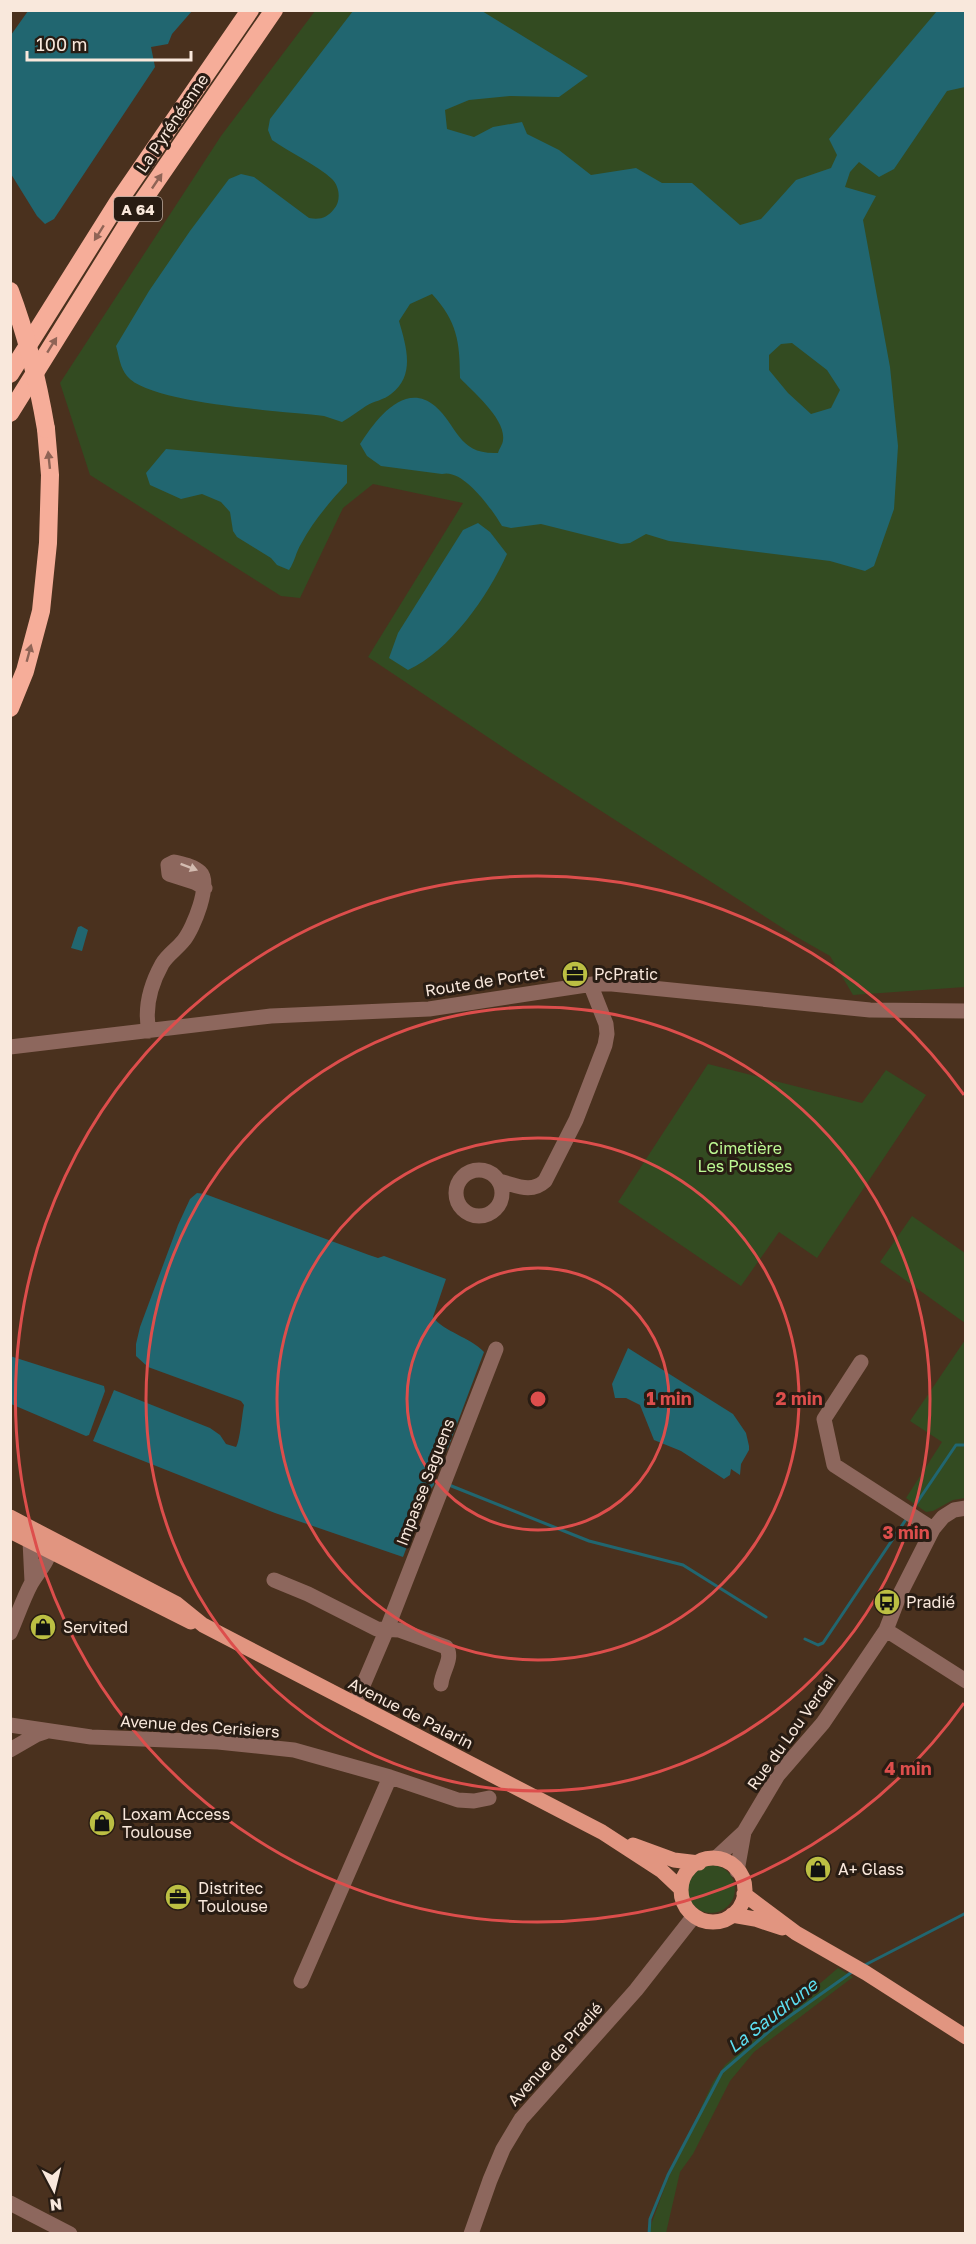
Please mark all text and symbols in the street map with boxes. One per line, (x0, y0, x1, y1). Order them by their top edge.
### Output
scale bar (27, 24, 190, 62)
text: 100 m (36, 33, 87, 55)
street label: La Pyrénéenne (132, 70, 212, 176)
one-way arrow (151, 173, 162, 189)
road number: A 64 (114, 197, 162, 221)
one-way arrow (94, 225, 105, 241)
one-way arrow (47, 337, 58, 354)
one-way arrow (44, 451, 54, 470)
one-way arrow (25, 644, 35, 662)
one-way arrow (181, 863, 199, 873)
office icon: PcPratic (560, 959, 590, 989)
street label: Route de Portet (423, 962, 547, 1000)
place label: PcPratic (594, 964, 658, 984)
park label: Cimetière Les Pousses (697, 1138, 793, 1176)
text: 1 min (646, 1387, 692, 1409)
text: 2 min (775, 1387, 823, 1409)
centre of rings (528, 1389, 548, 1409)
street label: Impasse Saguens (392, 1416, 458, 1548)
text: 3 min (882, 1521, 930, 1543)
bus stop icon: Pradié (872, 1587, 902, 1617)
place label: Pradié (906, 1592, 955, 1612)
shop icon: Servited (28, 1612, 58, 1642)
place label: Servited (63, 1617, 128, 1637)
street label: Rue du Lou Verdai (742, 1670, 840, 1794)
street label: Avenue de Palarin (345, 1673, 477, 1753)
street label: Avenue des Cerisiers (120, 1710, 280, 1742)
text: 4 min (884, 1757, 932, 1779)
place label: Loxam Access Toulouse (122, 1804, 230, 1842)
shop icon: Loxam Access Toulouse (87, 1808, 117, 1838)
shop icon: A+ Glass (803, 1854, 833, 1884)
place label: A+ Glass (838, 1859, 904, 1879)
place label: Distritec Toulouse (198, 1878, 268, 1916)
office icon: Distritec Toulouse (163, 1882, 193, 1912)
water label: La Saudrune (723, 1972, 823, 2057)
street label: Avenue de Pradié (503, 1998, 607, 2110)
north arrow (24, 2160, 84, 2220)
text: N (49, 2194, 63, 2216)

